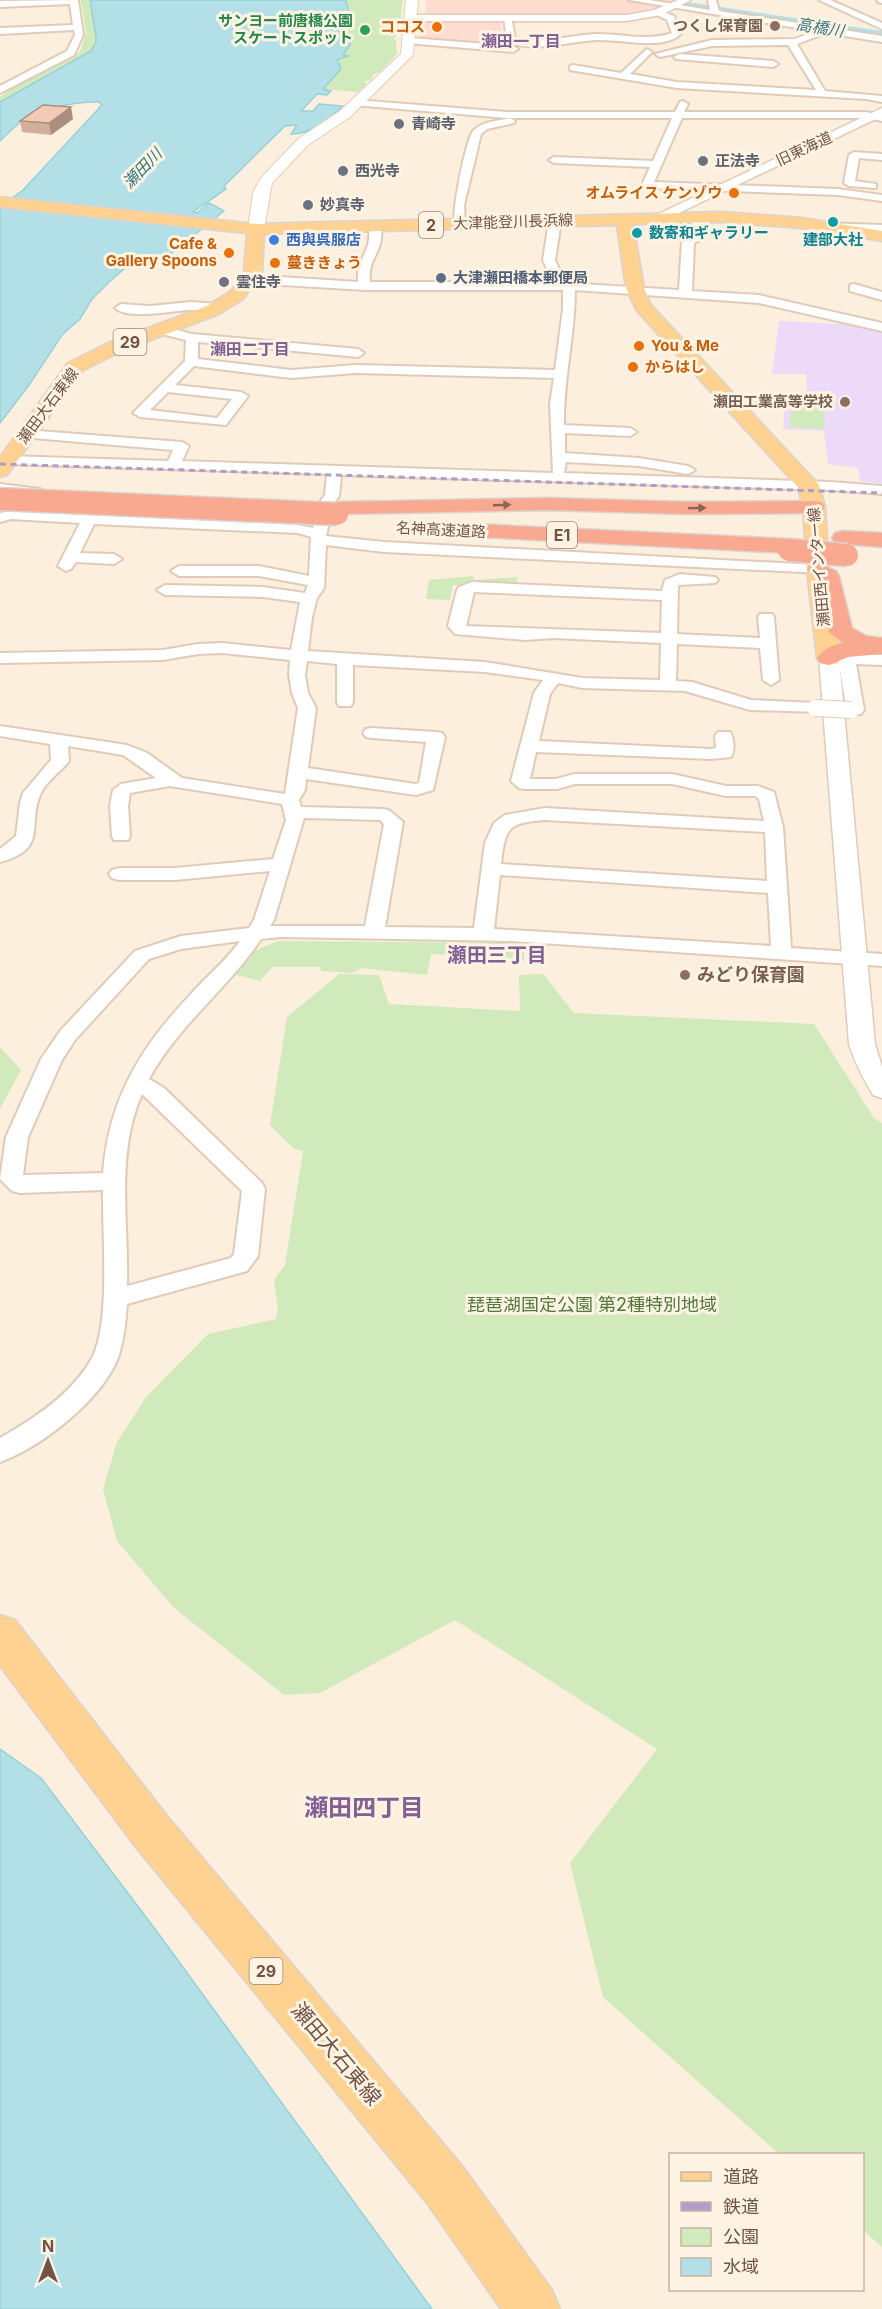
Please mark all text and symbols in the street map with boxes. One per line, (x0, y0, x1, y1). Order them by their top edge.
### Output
place label: サンヨー前唐橋公園 スケートスポット (218, 11, 353, 47)
water label: 高橋川 (795, 13, 847, 41)
place label: つくし保育園 (673, 16, 763, 35)
place label: ココス (380, 17, 425, 36)
marker: つくし保育園 (768, 19, 782, 33)
marker: ココス (430, 20, 444, 34)
marker: サンヨー前唐橋公園 スケートスポット (358, 23, 372, 37)
district label: 瀬田一丁目 (481, 31, 561, 51)
place label: 青崎寺 (411, 114, 456, 133)
marker: 青崎寺 (392, 117, 406, 131)
street label: 旧東海道 (773, 127, 835, 170)
water label: 瀬田川 (118, 142, 167, 192)
place label: 正法寺 (715, 151, 760, 170)
marker: 正法寺 (696, 154, 710, 168)
place label: 西光寺 (355, 161, 400, 180)
marker: 西光寺 (336, 164, 350, 178)
place label: オムライス ケンゾウ (586, 183, 722, 202)
marker: オムライス ケンゾウ (727, 186, 741, 200)
place label: 妙真寺 (320, 195, 365, 214)
marker: 妙真寺 (301, 198, 315, 212)
street label: 大津能登川長浜線 (453, 210, 573, 233)
road number: 2 (419, 212, 443, 238)
marker: 建部大社 (826, 215, 840, 229)
place label: 数寄和ギャラリー (649, 223, 769, 242)
marker: 数寄和ギャラリー (630, 226, 644, 240)
place label: 西與呉服店 (286, 230, 361, 249)
place label: 建部大社 (803, 230, 863, 249)
marker: 西與呉服店 (267, 233, 281, 247)
place label: Cafe & Gallery Spoons (106, 234, 217, 270)
marker: Cafe & Gallery Spoons (222, 246, 236, 260)
place label: 蔓ききょう (287, 253, 362, 272)
marker: 蔓ききょう (268, 256, 282, 270)
place label: 大津瀬田橋本郵便局 (453, 268, 588, 287)
marker: 大津瀬田橋本郵便局 (434, 271, 448, 285)
place label: 雲住寺 (236, 272, 281, 291)
marker: 雲住寺 (217, 275, 231, 289)
road number: 29 (114, 329, 146, 355)
place label: You & Me (651, 336, 719, 355)
district label: 瀬田二丁目 (210, 339, 290, 359)
marker: You & Me (632, 339, 646, 353)
place label: からはし (645, 357, 705, 376)
marker: からはし (626, 360, 640, 374)
street label: 瀬田大石東線 (13, 364, 82, 447)
place label: 瀬田工業高等学校 (713, 392, 833, 411)
marker: 瀬田工業高等学校 (838, 395, 852, 409)
one-way arrow (493, 501, 512, 510)
one-way arrow (688, 503, 707, 513)
street label: 瀬田西インター線 (804, 506, 833, 628)
street label: 名神高速道路 (396, 518, 486, 541)
road number: E1 (547, 522, 577, 548)
district label: 瀬田三丁目 (447, 943, 547, 967)
place label: みどり保育園 (697, 964, 805, 985)
marker: みどり保育園 (678, 968, 692, 982)
park label: 琵琶湖国定公園 第2種特別地域 (467, 1294, 717, 1315)
district label: 瀬田四丁目 (304, 1793, 424, 1822)
road number: 29 (250, 1958, 282, 1984)
street label: 瀬田大石東線 (286, 1997, 386, 2110)
legend (669, 2153, 864, 2291)
text: 道路 (723, 2166, 759, 2187)
text: 鉄道 (723, 2196, 759, 2217)
text: 公園 (723, 2226, 759, 2247)
north arrow (18, 2231, 78, 2291)
text: N (42, 2236, 54, 2256)
text: 水域 (723, 2256, 759, 2277)

